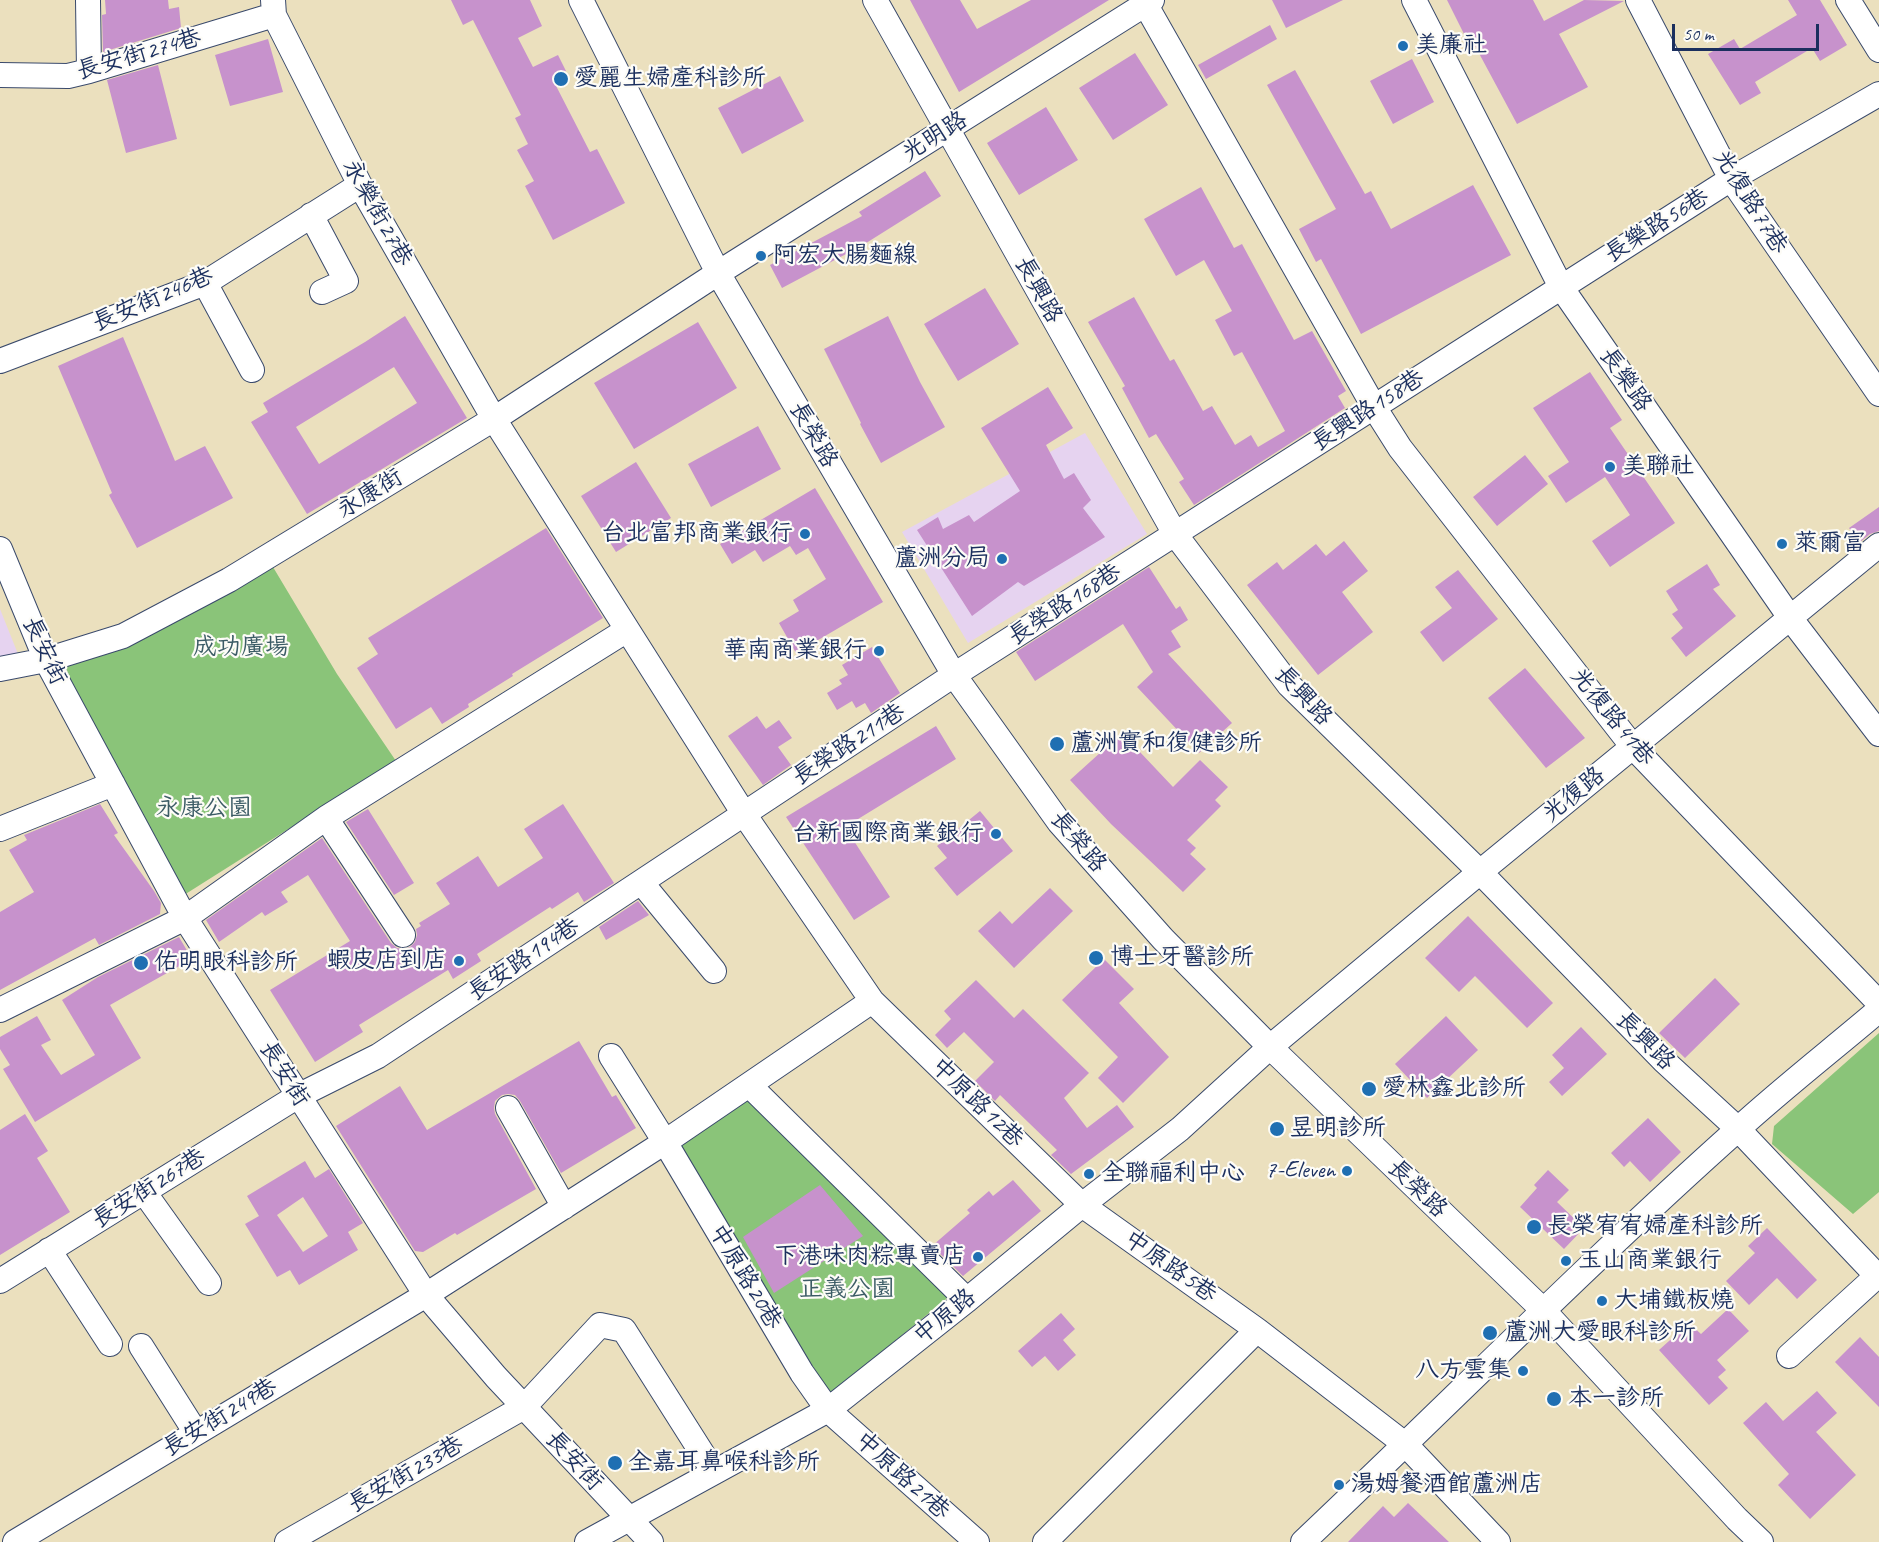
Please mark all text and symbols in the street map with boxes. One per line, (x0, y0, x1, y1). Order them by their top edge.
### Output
scale bar (1675, 12, 1822, 50)
street label: 長安街274巷 (73, 23, 205, 87)
text: 50 m (1683, 23, 1714, 45)
place label: 美廉社 (1415, 32, 1487, 60)
marker: 美廉社 (1396, 39, 1410, 53)
place label: 愛麗生婦產科診所 (574, 65, 766, 93)
marker: 愛麗生婦產科診所 (552, 70, 570, 88)
street label: 光明路 (897, 106, 973, 168)
street label: 光復路77巷 (1707, 145, 1793, 259)
street label: 永樂街27巷 (336, 155, 418, 271)
street label: 長樂路56巷 (1600, 183, 1714, 269)
place label: 阿宏大腸麵線 (773, 242, 917, 270)
marker: 阿宏大腸麵線 (754, 249, 768, 263)
street label: 長興路 (1008, 252, 1068, 328)
street label: 長安街246巷 (88, 262, 218, 338)
street label: 長樂路 (1593, 342, 1657, 418)
street label: 長興路158巷 (1306, 364, 1430, 458)
street label: 長榮路 (783, 397, 843, 473)
place label: 美聯社 (1622, 453, 1694, 481)
marker: 美聯社 (1603, 460, 1617, 474)
street label: 永康街 (332, 463, 408, 525)
place label: 台北富邦商業銀行 (601, 520, 793, 548)
marker: 台北富邦商業銀行 (798, 527, 812, 541)
place label: 萊爾富 (1794, 530, 1866, 558)
marker: 萊爾富 (1775, 537, 1789, 551)
place label: 蘆洲分局 (894, 545, 990, 573)
marker: 蘆洲分局 (995, 552, 1009, 566)
street label: 長榮路168巷 (1003, 558, 1127, 652)
street label: 長安街 (16, 612, 72, 690)
park label: 成功廣場 (193, 634, 289, 662)
place label: 華南商業銀行 (723, 637, 867, 665)
marker: 華南商業銀行 (872, 644, 886, 658)
street label: 長興路 (1268, 660, 1338, 732)
street label: 光復路41巷 (1564, 662, 1660, 772)
street label: 長榮路211巷 (787, 698, 911, 792)
place label: 蘆洲實和復健診所 (1070, 730, 1262, 758)
marker: 蘆洲實和復健診所 (1048, 735, 1066, 753)
street label: 光復路 (1537, 761, 1611, 829)
park label: 永康公園 (156, 795, 252, 823)
street label: 長榮路 (1044, 805, 1112, 879)
place label: 台新國際商業銀行 (792, 820, 984, 848)
marker: 台新國際商業銀行 (989, 827, 1003, 841)
street label: 長安路194巷 (463, 912, 585, 1008)
place label: 博士牙醫診所 (1110, 944, 1254, 972)
place label: 蝦皮店到店 (327, 947, 447, 975)
place label: 佑明眼科診所 (154, 949, 298, 977)
marker: 博士牙醫診所 (1087, 949, 1105, 967)
marker: 佑明眼科診所 (132, 954, 150, 972)
marker: 蝦皮店到店 (452, 954, 466, 968)
street label: 長興路 (1609, 1005, 1681, 1077)
street label: 長安街 (253, 1036, 315, 1112)
street label: 中原路12巷 (925, 1052, 1029, 1154)
place label: 愛林鑫北診所 (1382, 1075, 1526, 1103)
marker: 愛林鑫北診所 (1360, 1080, 1378, 1098)
place label: 昱明診所 (1290, 1115, 1386, 1143)
marker: 昱明診所 (1268, 1120, 1286, 1138)
street label: 長安街267巷 (87, 1143, 211, 1235)
street label: 長榮路 (1381, 1154, 1453, 1224)
place label: 7-Eleven (1265, 1157, 1335, 1185)
place label: 全聯福利中心 (1101, 1160, 1245, 1188)
marker: 7-Eleven (1340, 1164, 1354, 1178)
marker: 全聯福利中心 (1082, 1167, 1096, 1181)
place label: 長榮宥宥婦產科診所 (1547, 1213, 1763, 1241)
marker: 長榮宥宥婦產科診所 (1525, 1218, 1543, 1236)
street label: 中原路20巷 (702, 1219, 788, 1335)
street label: 中原路5巷 (1118, 1225, 1222, 1309)
place label: 下港味肉粽專賣店 (774, 1243, 966, 1271)
place label: 玉山商業銀行 (1578, 1247, 1722, 1275)
marker: 下港味肉粽專賣店 (971, 1250, 985, 1264)
marker: 玉山商業銀行 (1559, 1254, 1573, 1268)
park label: 正義公園 (799, 1276, 895, 1304)
street label: 中原路 (908, 1283, 982, 1351)
place label: 大埔鐵板燒 (1614, 1287, 1734, 1315)
marker: 大埔鐵板燒 (1595, 1294, 1609, 1308)
place label: 蘆洲大愛眼科診所 (1504, 1319, 1696, 1347)
marker: 蘆洲大愛眼科診所 (1481, 1324, 1499, 1342)
place label: 八方雲集 (1415, 1357, 1511, 1385)
marker: 八方雲集 (1516, 1364, 1530, 1378)
street label: 長安街249巷 (158, 1373, 282, 1463)
place label: 本一診所 (1568, 1385, 1664, 1413)
marker: 本一診所 (1545, 1390, 1563, 1408)
street label: 長安街 (539, 1425, 609, 1497)
street label: 中原路21巷 (849, 1426, 955, 1526)
street label: 長安街233巷 (343, 1430, 469, 1520)
place label: 全嘉耳鼻喉科診所 (628, 1449, 820, 1477)
marker: 全嘉耳鼻喉科診所 (606, 1454, 624, 1472)
place label: 湯姆餐酒館蘆洲店 (1351, 1471, 1543, 1499)
marker: 湯姆餐酒館蘆洲店 (1332, 1478, 1346, 1492)

